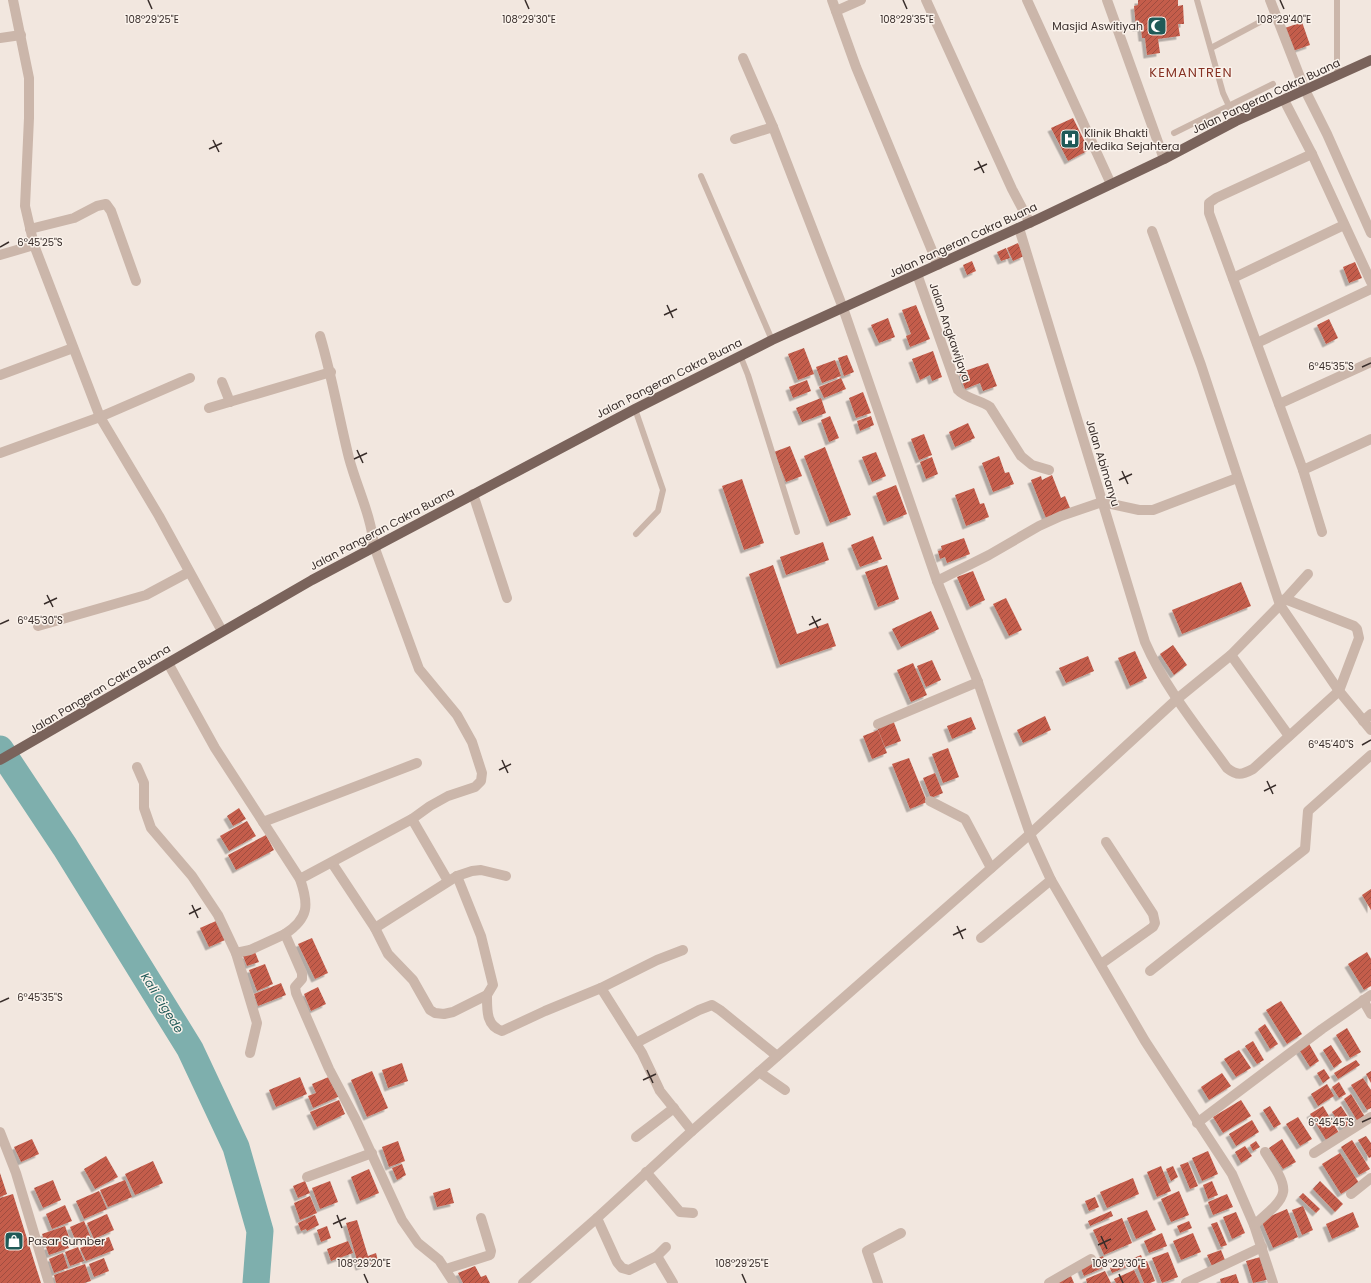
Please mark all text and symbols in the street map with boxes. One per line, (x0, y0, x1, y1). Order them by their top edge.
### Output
text: 108°29'25"E (125, 12, 179, 27)
text: 108°29'30"E (502, 12, 556, 27)
text: 108°29'35"E (880, 12, 934, 27)
text: 108°29'40"E (1257, 12, 1311, 27)
mosque icon: Masjid Aswitiyah (1146, 15, 1168, 37)
place label: Masjid Aswitiyah (1052, 18, 1143, 34)
street label: Jalan Pangeran Cakra Buana (1189, 55, 1343, 137)
district label: KEMANTREN (1149, 63, 1233, 82)
place label: Klinik Bhakti Medika Sejahtera (1084, 125, 1179, 154)
hospital icon: Klinik Bhakti Medika Sejahtera (1059, 128, 1081, 150)
street label: Jalan Pangeran Cakra Buana (886, 199, 1040, 281)
text: 6°45'25"S (17, 235, 63, 250)
street label: Jalan Angkawijaya (926, 280, 974, 384)
street label: Jalan Pangeran Cakra Buana (593, 334, 745, 422)
text: 6°45'35"S (1308, 359, 1354, 374)
street label: Jalan Abimanyu (1082, 418, 1124, 508)
street label: Jalan Pangeran Cakra Buana (307, 484, 457, 574)
text: 6°45'30"S (17, 613, 63, 628)
street label: Jalan Pangeran Cakra Buana (27, 640, 173, 738)
text: 6°45'40"S (1308, 737, 1354, 752)
water label: Kali Cigede (137, 969, 188, 1037)
text: 6°45'35"S (17, 990, 63, 1005)
text: 6°45'45"S (1308, 1115, 1354, 1130)
shop icon: Pasar Sumber (3, 1230, 25, 1252)
place label: Pasar Sumber (28, 1233, 105, 1249)
text: 108°29'20"E (337, 1256, 391, 1271)
text: 108°29'25"E (715, 1256, 769, 1271)
text: 108°29'30"E (1092, 1256, 1146, 1271)

